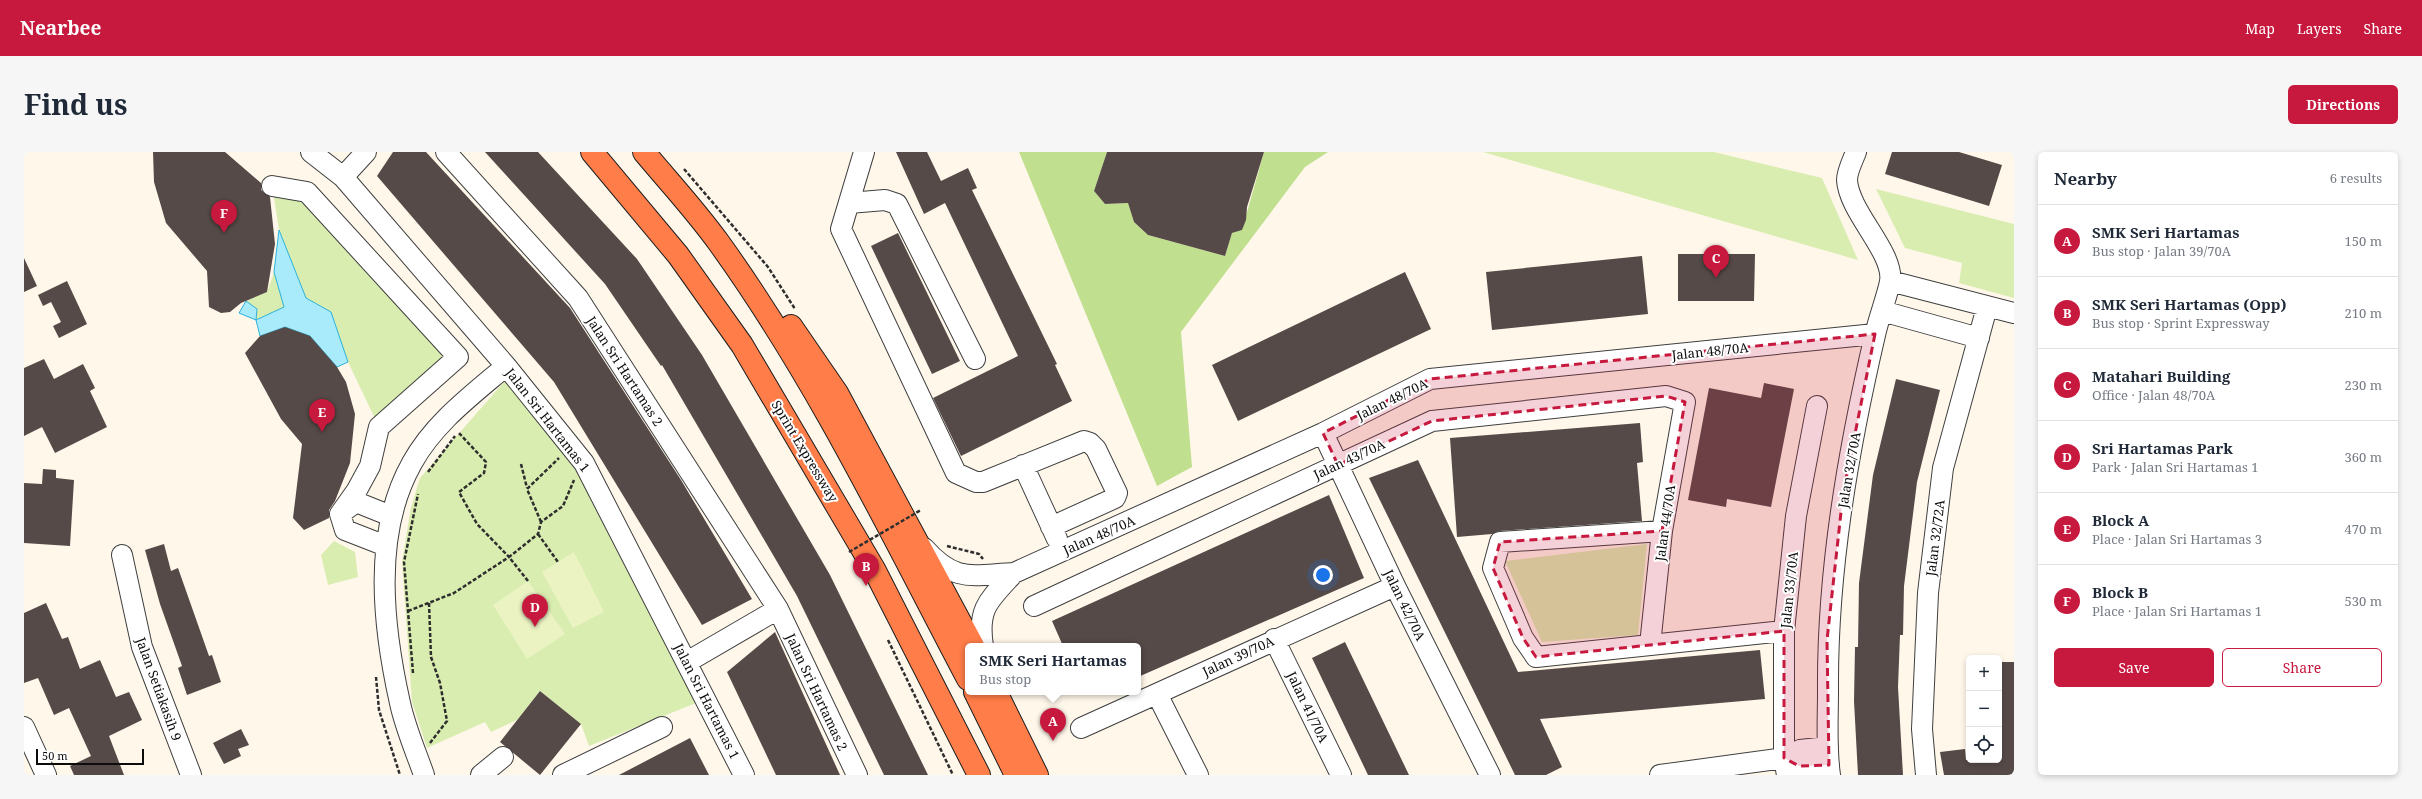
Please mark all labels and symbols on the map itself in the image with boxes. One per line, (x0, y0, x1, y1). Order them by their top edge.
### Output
pin: F (211, 200, 237, 233)
pin: C (1703, 245, 1729, 278)
street label: Jalan Sri Hartamas 2 (582, 312, 667, 429)
street label: Jalan 48/70A (1670, 338, 1750, 364)
street label: Jalan Sri Hartamas 1 (501, 363, 594, 476)
street label: Jalan 48/70A (1353, 374, 1431, 424)
street label: Sprint Expressway (767, 397, 843, 506)
pin: E (309, 399, 335, 432)
street label: Jalan 32/70A (1833, 430, 1865, 510)
street label: Jalan 43/70A (1309, 434, 1388, 484)
street label: Jalan 44/70A (1651, 483, 1679, 563)
street label: Jalan 32/72A (1921, 498, 1949, 578)
street label: Jalan 48/70A (1059, 511, 1139, 559)
street label: Jalan 33/70A (1776, 550, 1802, 630)
pin: B (853, 553, 879, 586)
your location (1313, 565, 1333, 585)
street label: Jalan 42/70A (1380, 566, 1430, 644)
pin: D (522, 594, 548, 627)
street label: Jalan Sri Hartamas 2 (781, 629, 852, 754)
street label: Jalan 39/70A (1198, 631, 1277, 681)
street label: Jalan Setiakasih 9 (132, 634, 186, 743)
street label: Jalan Sri Hartamas 1 (670, 639, 744, 762)
street label: Jalan 41/70A (1283, 668, 1333, 746)
pin: A (1040, 708, 1066, 741)
scale bar (36, 747, 144, 766)

